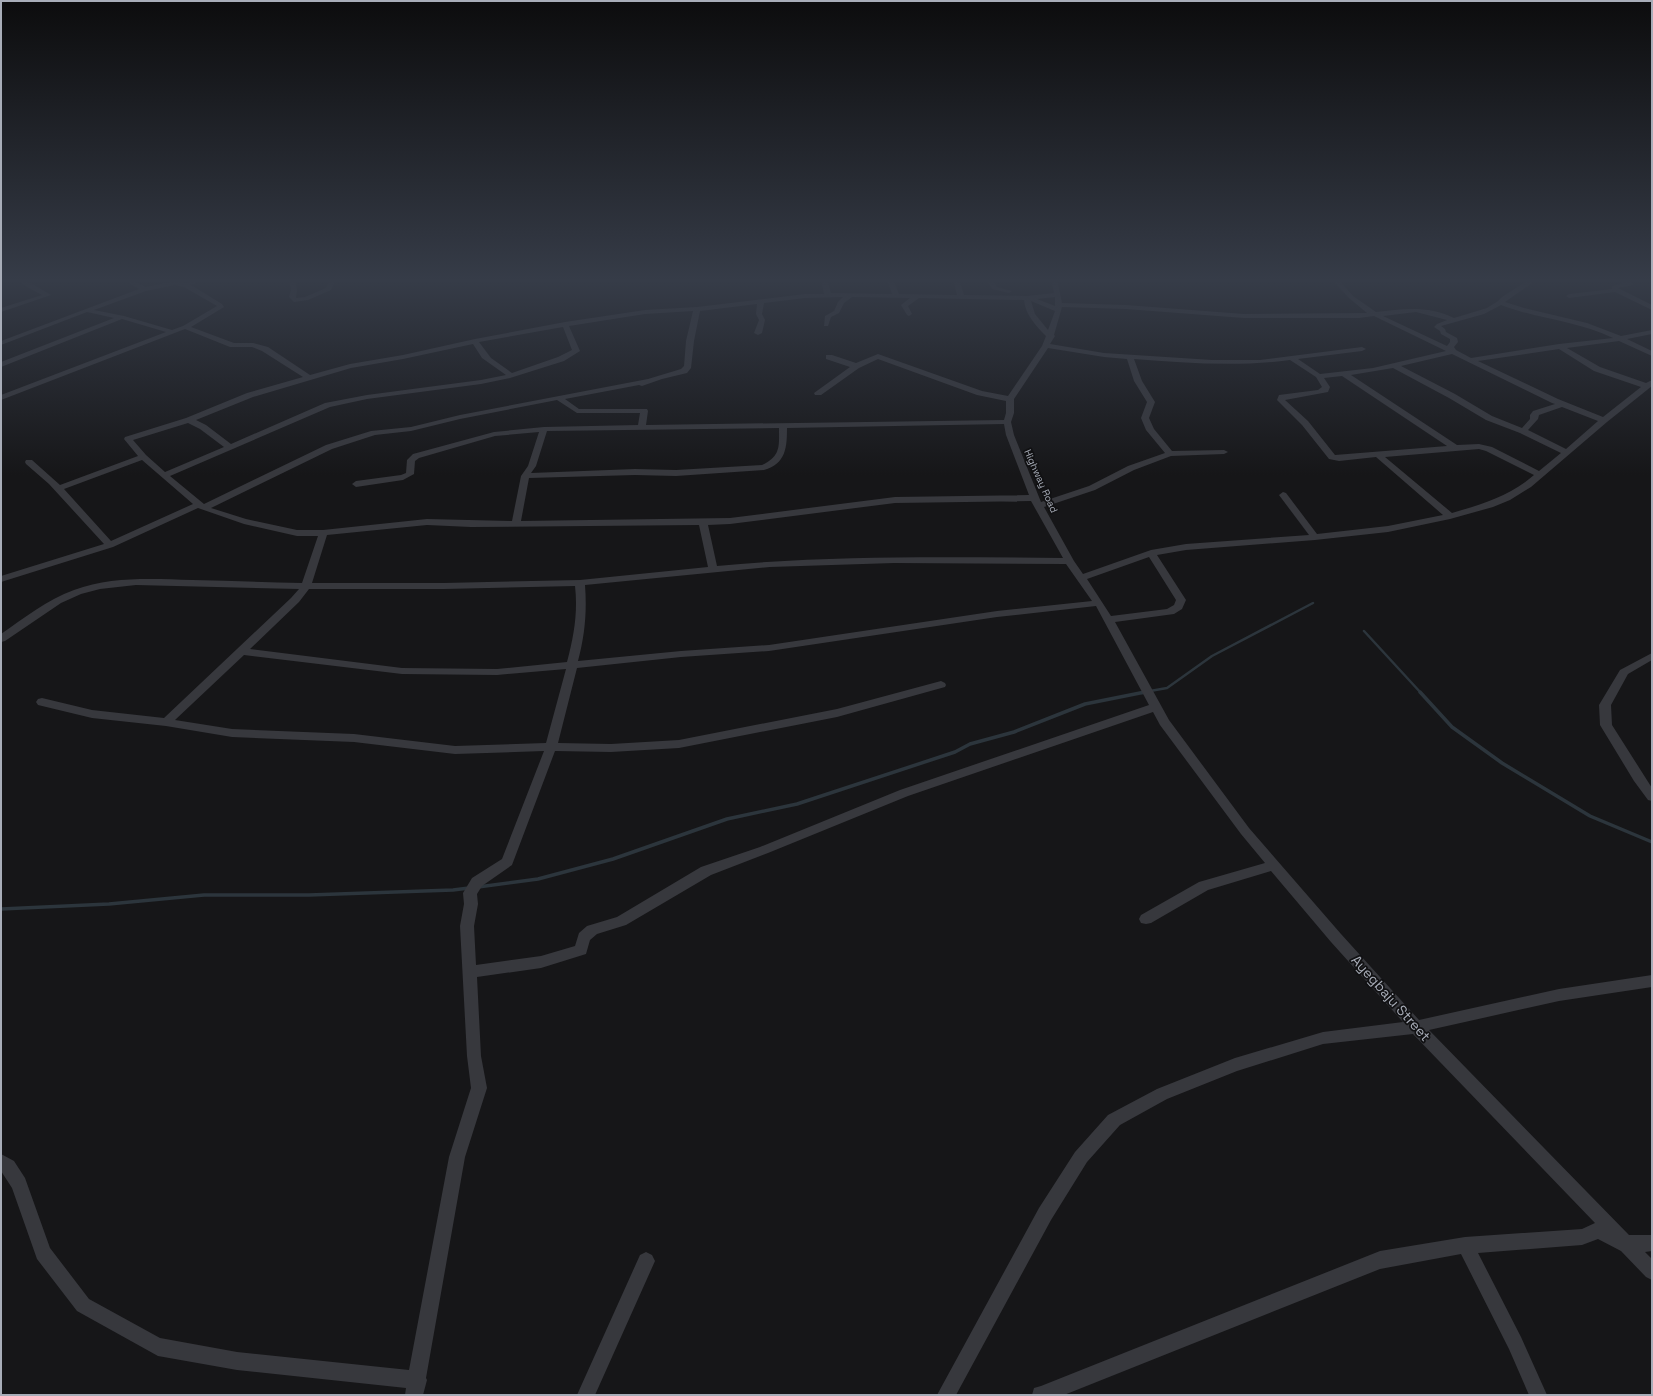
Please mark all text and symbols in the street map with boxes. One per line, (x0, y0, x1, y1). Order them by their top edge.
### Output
street label: Highway Road (1021, 447, 1061, 515)
street label: Ayegbaju Street (1347, 951, 1435, 1045)

